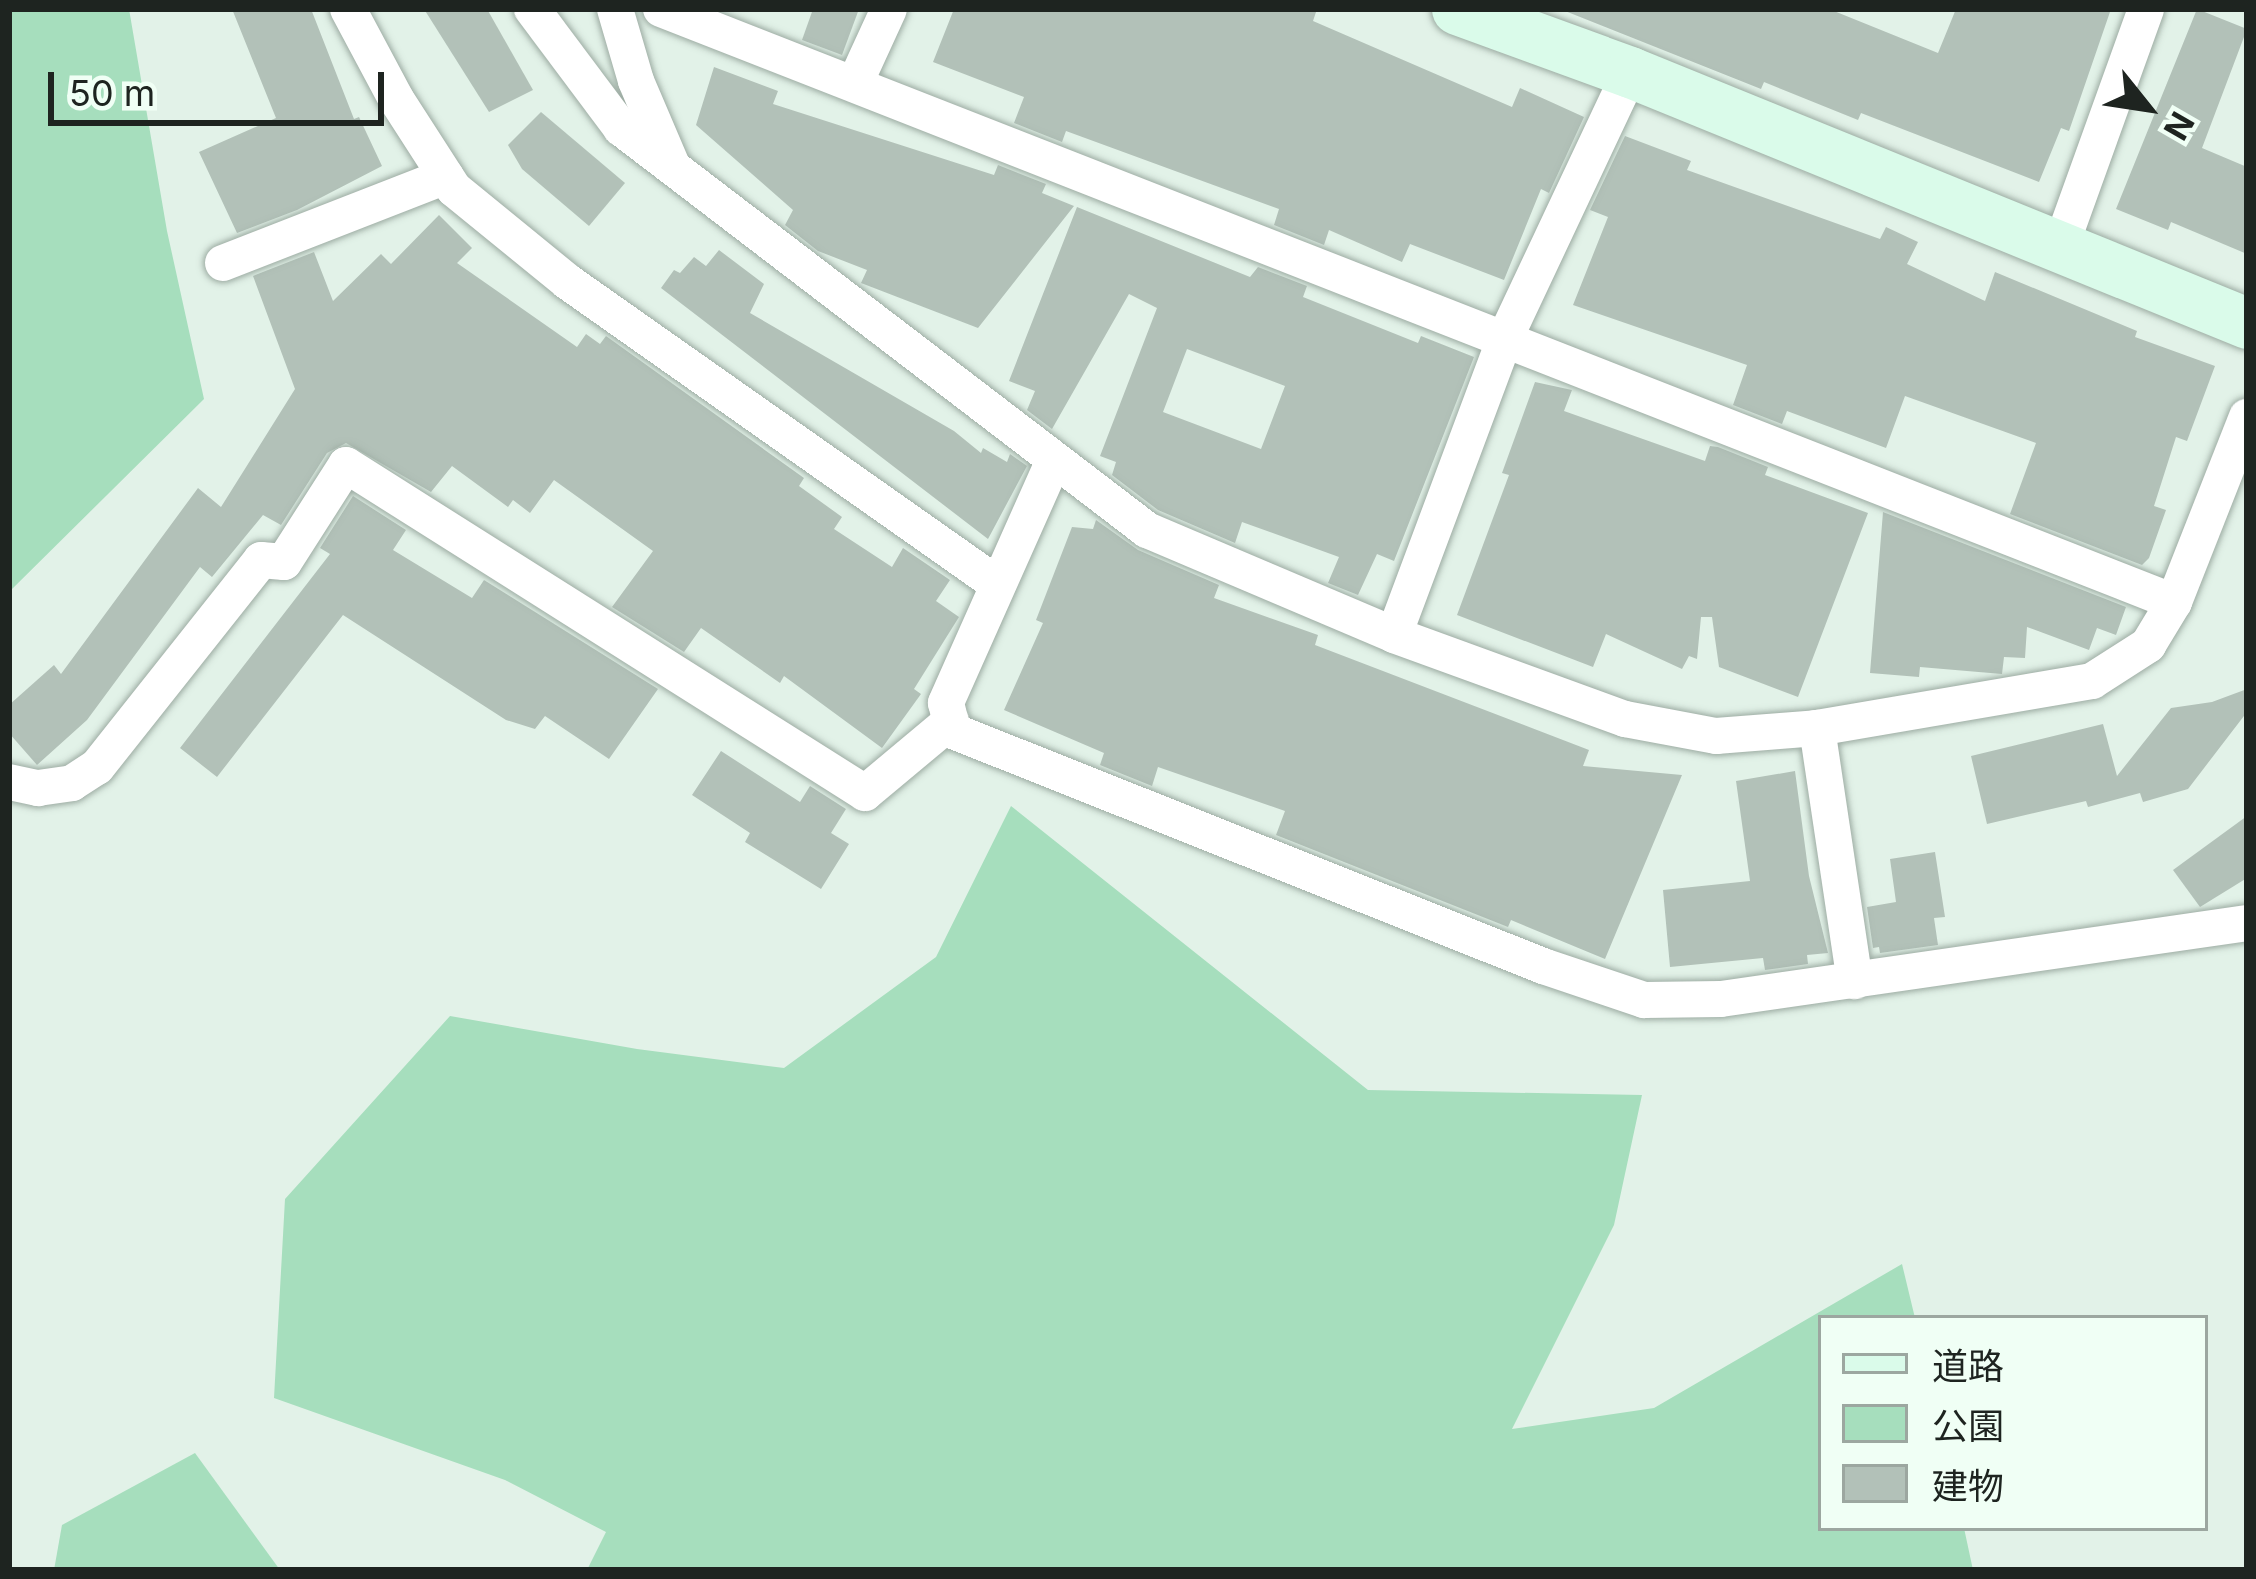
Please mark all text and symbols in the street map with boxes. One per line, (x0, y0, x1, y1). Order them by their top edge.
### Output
scale bar (54, 48, 390, 122)
north arrow (2088, 48, 2208, 168)
text: 50 m (69, 71, 155, 115)
text: N (2156, 105, 2203, 147)
legend (1818, 1315, 2208, 1531)
text: 道路 (1932, 1344, 2004, 1388)
text: 公園 (1932, 1404, 2004, 1448)
text: 建物 (1932, 1464, 2004, 1508)

